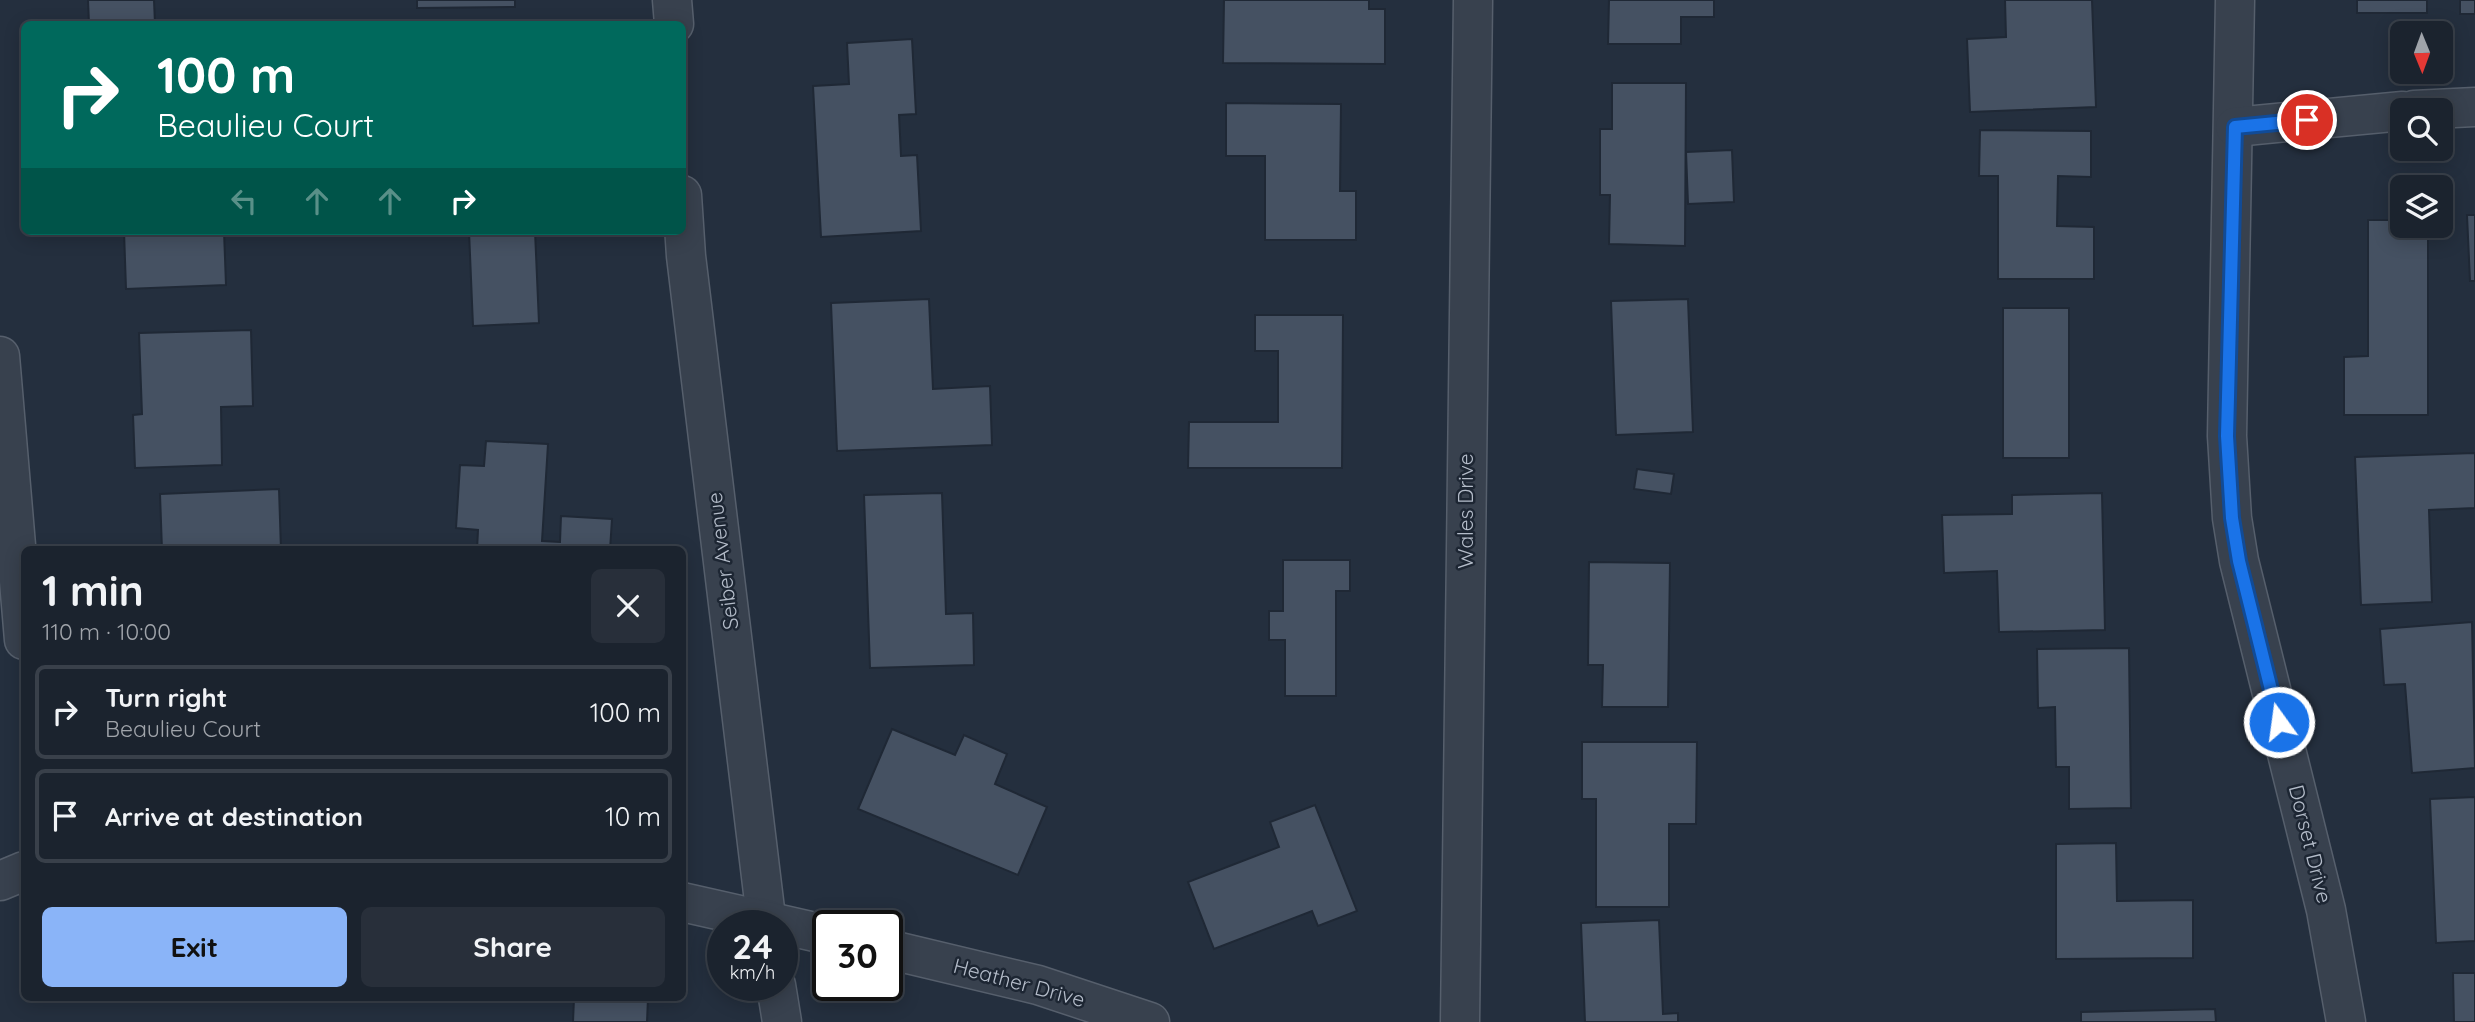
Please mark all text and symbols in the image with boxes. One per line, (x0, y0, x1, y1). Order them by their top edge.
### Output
north arrow (2390, 21, 2454, 84)
map controls (2390, 21, 2453, 238)
text: 100 m (157, 44, 295, 105)
icon: right (42, 49, 133, 140)
pin (2277, 90, 2337, 150)
button: search (2390, 98, 2453, 161)
icon: arrive (2288, 101, 2326, 139)
text: Beaulieu Court (157, 105, 374, 145)
button: layers (2390, 175, 2453, 238)
icon: left (225, 182, 263, 220)
icon: ahead (298, 182, 336, 220)
icon: ahead (371, 182, 409, 220)
icon: right (444, 182, 482, 220)
street label: Wales Drive (1452, 453, 1478, 569)
street label: Seiber Avenue (701, 491, 743, 631)
text: 1 min (42, 564, 144, 617)
button: close (591, 569, 665, 643)
text: 110 m · 10:00 (42, 617, 171, 646)
text: Turn right (105, 681, 227, 714)
position arrow (2242, 685, 2316, 759)
icon: right (46, 693, 84, 731)
text: 100 m (590, 696, 661, 729)
text: Beaulieu Court (105, 714, 261, 743)
street label: Dorset Drive (2284, 782, 2338, 906)
icon: arrive (46, 797, 84, 835)
text: Arrive at destination (105, 800, 363, 833)
text: 10 m (605, 800, 661, 833)
button: Exit (42, 907, 347, 987)
button: Share (361, 907, 665, 987)
speed limit sign: 30 (812, 910, 903, 1001)
text: 24 (732, 924, 773, 968)
street label: Heather Drive (951, 952, 1088, 1012)
text: km/h (730, 961, 775, 984)

